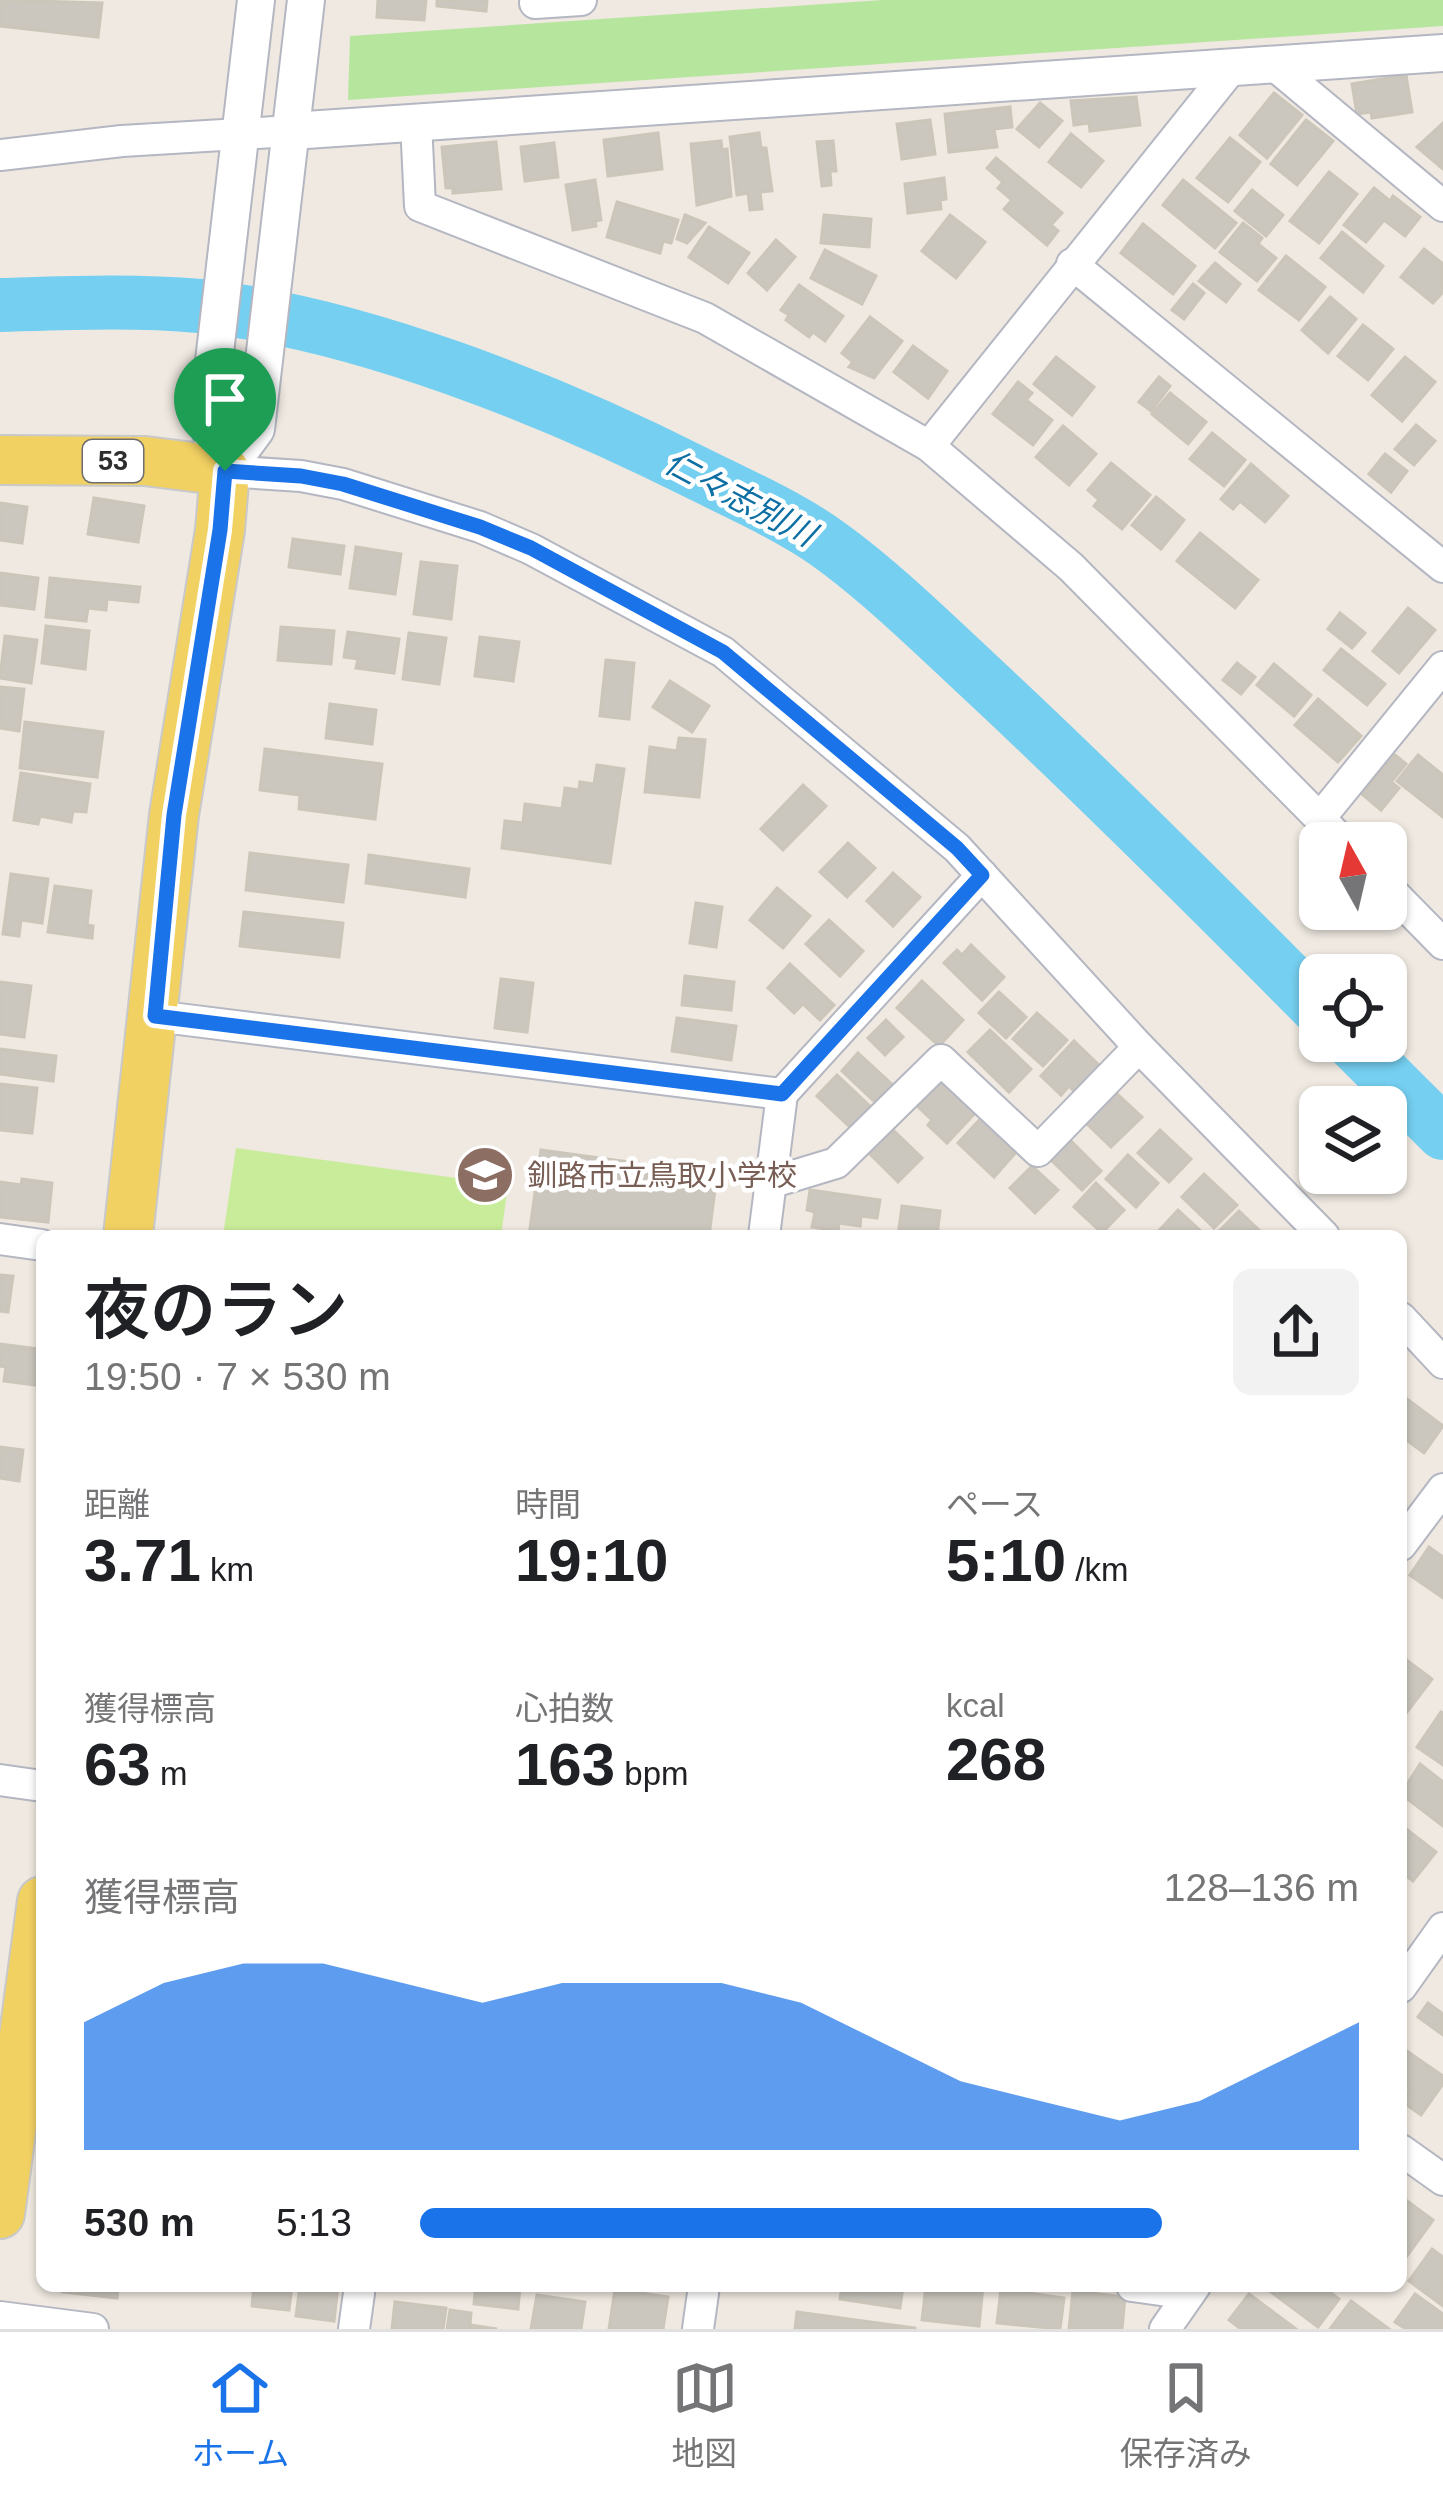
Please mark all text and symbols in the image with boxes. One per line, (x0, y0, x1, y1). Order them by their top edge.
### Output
pin (174, 348, 276, 471)
icon: arrive (192, 366, 258, 432)
road number: 53 (83, 440, 143, 482)
water label: 仁々志別川 (658, 443, 824, 554)
north arrow (1299, 822, 1407, 930)
map controls (1299, 822, 1407, 1194)
button: locate (1299, 954, 1407, 1062)
button: layers (1299, 1086, 1407, 1194)
school or university icon: 釧路市立鳥取小学校 (454, 1144, 516, 1206)
place label: 釧路市立鳥取小学校 (527, 1159, 797, 1192)
button: share (1233, 1269, 1359, 1395)
text: 夜のラン (84, 1273, 348, 1347)
text: 19:50 · 7 × 530 m (84, 1355, 391, 1398)
text: 距離 (84, 1486, 150, 1523)
text: 時間 (515, 1486, 581, 1523)
text: ペース (946, 1486, 1043, 1523)
text: 3.71 (84, 1527, 201, 1594)
text: 19:10 (515, 1527, 668, 1594)
text: 5:10 (946, 1527, 1066, 1594)
text: km (201, 1551, 254, 1588)
text: /km (1066, 1551, 1128, 1588)
text: kcal (946, 1687, 1005, 1724)
text: 獲得標高 (84, 1690, 216, 1727)
text: 心拍数 (515, 1690, 614, 1727)
text: 268 (946, 1726, 1046, 1793)
text: 63 (84, 1731, 151, 1798)
text: 163 (515, 1731, 615, 1798)
text: m (151, 1755, 187, 1792)
text: bpm (615, 1755, 688, 1792)
text: 128–136 m (1164, 1866, 1359, 1909)
text: 獲得標高 (84, 1876, 240, 1919)
text: 530 m (84, 2201, 195, 2244)
text: 5:13 (276, 2201, 352, 2244)
tab: ホーム (191, 2355, 289, 2475)
tab: 地図 (672, 2355, 738, 2475)
tab: 保存済み (1120, 2355, 1252, 2475)

